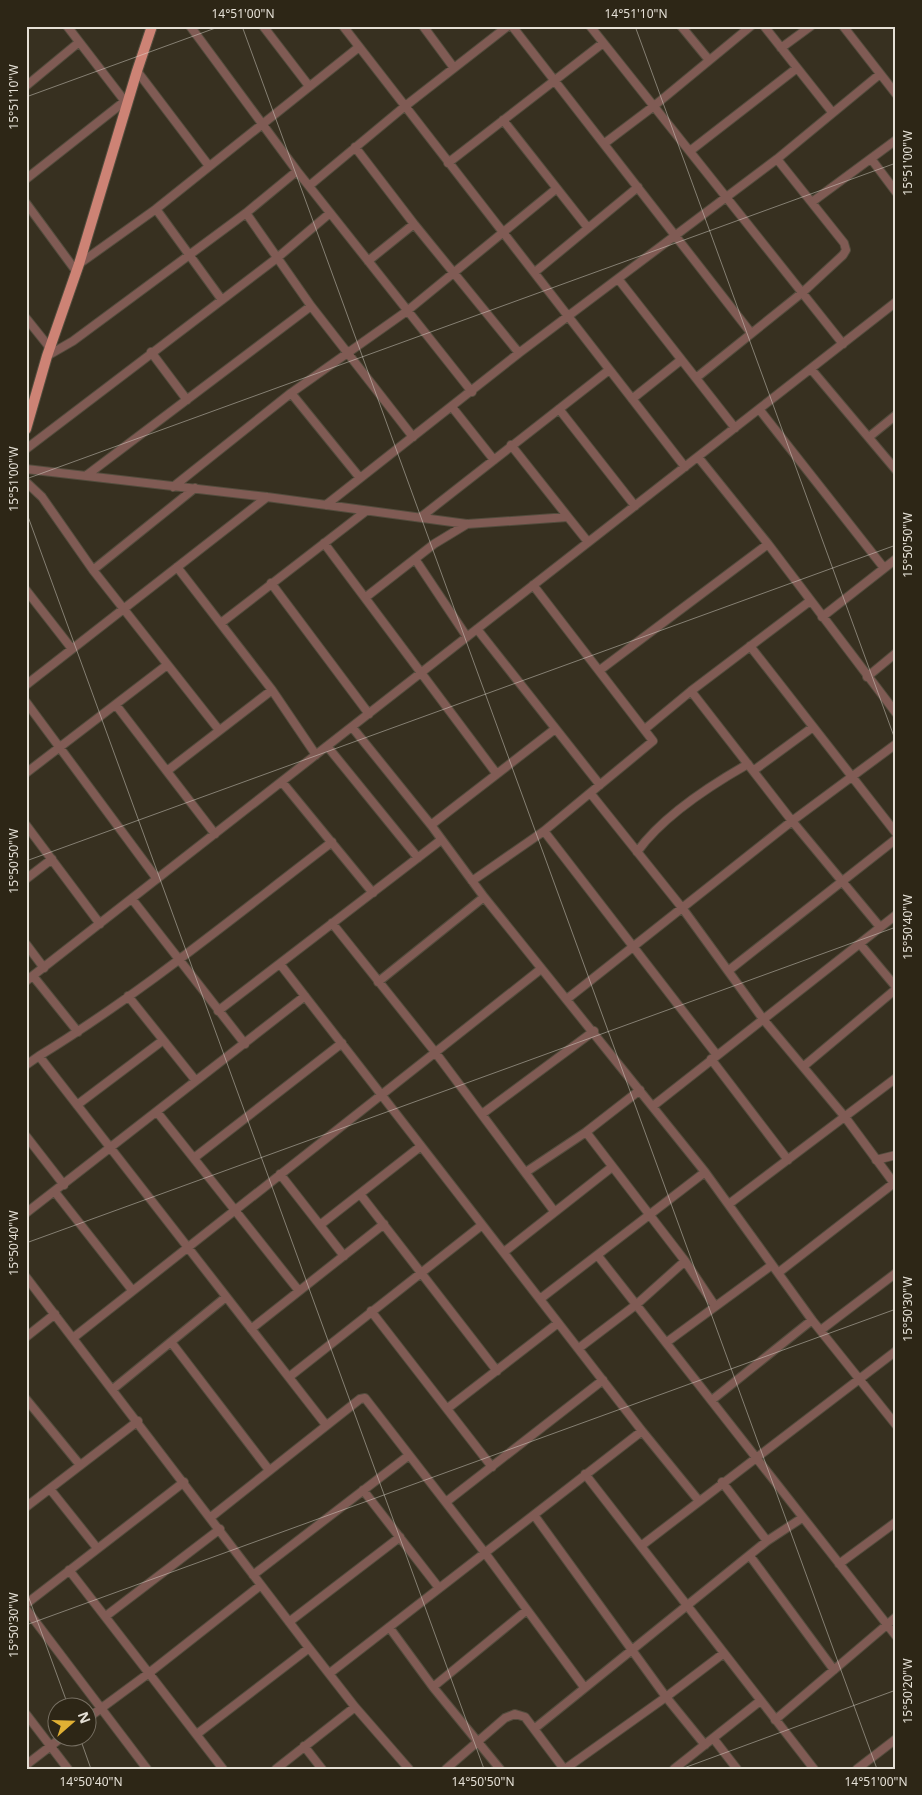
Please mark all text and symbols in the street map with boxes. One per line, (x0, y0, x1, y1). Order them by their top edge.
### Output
text: 14°51'00"N (211, 5, 275, 22)
text: 14°51'10"N (604, 5, 668, 22)
text: 15°51'10"W (5, 64, 22, 130)
text: 15°51'00"W (899, 130, 916, 196)
text: 15°51'00"W (5, 446, 22, 512)
text: 15°50'50"W (899, 512, 916, 578)
text: 15°50'50"W (5, 828, 22, 894)
text: 15°50'40"W (899, 894, 916, 960)
text: 15°50'40"W (5, 1210, 22, 1276)
text: 15°50'30"W (899, 1276, 916, 1342)
text: 15°50'30"W (5, 1592, 22, 1658)
text: 15°50'20"W (899, 1658, 916, 1724)
north arrow (48, 1698, 98, 1748)
text: N (74, 1709, 96, 1726)
text: 14°50'40"N (59, 1773, 123, 1790)
text: 14°50'50"N (451, 1773, 515, 1790)
text: 14°51'00"N (844, 1773, 908, 1790)

